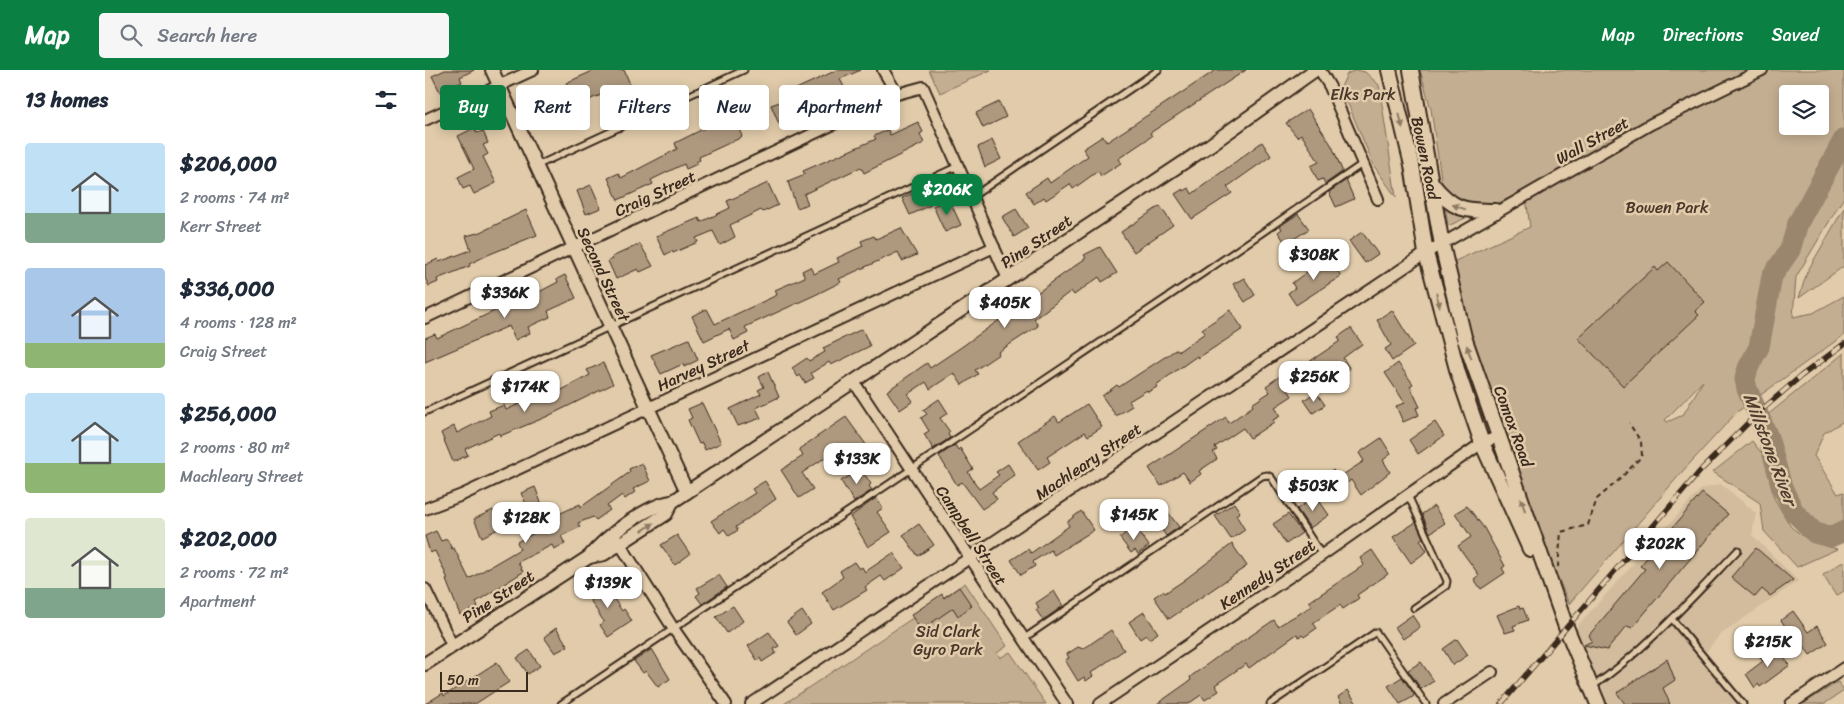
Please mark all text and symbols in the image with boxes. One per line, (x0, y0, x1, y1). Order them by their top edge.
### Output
search box (99, 13, 449, 58)
text: Map (25, 14, 69, 56)
text: Search here (157, 19, 257, 52)
text: Map (1602, 19, 1635, 51)
text: Directions (1663, 19, 1744, 51)
text: Saved (1772, 19, 1819, 51)
icon: search (117, 21, 145, 49)
park label: Elks Park (1330, 80, 1396, 109)
text: 13 homes (25, 81, 108, 119)
chip: Buy (440, 85, 506, 130)
chip: Rent (516, 85, 590, 130)
chip: Filters (600, 85, 689, 130)
chip: New (699, 85, 769, 130)
chip: Apartment (779, 85, 900, 130)
map controls (1779, 85, 1829, 135)
button: layers (1779, 85, 1829, 135)
icon: filters (372, 86, 400, 114)
street label: Wall Street (1550, 108, 1634, 173)
one-way arrow (1397, 114, 1405, 129)
street label: Bowen Road (1403, 114, 1449, 204)
text: $206,000 (180, 145, 277, 183)
street label: Craig Street (610, 162, 701, 225)
icon: home (65, 163, 125, 223)
pin: $206K (912, 174, 982, 216)
text: $206K (923, 175, 971, 204)
text: 2 rooms · 74 m² (180, 183, 290, 212)
park label: Bowen Park (1626, 193, 1709, 222)
one-way arrow (1451, 203, 1466, 211)
street label: Pine Street (994, 207, 1078, 276)
text: Kerr Street (180, 212, 262, 241)
street label: Second Street (569, 222, 638, 327)
pin: $308K (1279, 238, 1349, 281)
text: $308K (1289, 240, 1339, 269)
text: $336,000 (180, 270, 275, 308)
pin: $336K (470, 276, 540, 319)
text: $336K (481, 278, 529, 307)
pin: $405K (970, 286, 1040, 329)
icon: home (65, 288, 125, 348)
text: $405K (980, 288, 1030, 317)
one-way arrow (1434, 292, 1442, 307)
text: 4 rooms · 128 m² (180, 308, 297, 337)
street label: Harvey Street (652, 331, 755, 400)
text: Craig Street (180, 337, 267, 366)
one-way arrow (1465, 344, 1473, 359)
pin: $256K (1279, 360, 1349, 403)
text: $256K (1290, 362, 1338, 391)
pin: $174K (490, 370, 560, 413)
text: $174K (502, 372, 548, 401)
street label: Comox Road (1485, 381, 1542, 473)
water label: Millstone River (1734, 388, 1807, 513)
text: $256,000 (180, 395, 276, 433)
icon: home (65, 413, 125, 473)
street label: Machleary Street (1029, 415, 1148, 508)
text: 2 rooms · 80 m² (180, 433, 290, 462)
pin: $133K (822, 442, 892, 485)
text: $133K (835, 444, 879, 473)
text: Machleary Street (180, 462, 304, 491)
pin: $503K (1278, 470, 1348, 512)
text: $503K (1288, 471, 1338, 500)
street label: Campbell Street (928, 479, 1015, 592)
one-way arrow (1519, 497, 1527, 512)
pin: $145K (1099, 498, 1169, 541)
text: $145K (1110, 500, 1158, 529)
pin: $128K (491, 502, 561, 544)
text: $128K (503, 503, 549, 532)
text: $202,000 (180, 520, 277, 558)
one-way arrow (641, 522, 654, 531)
pin: $202K (1625, 528, 1695, 570)
text: $202K (1635, 529, 1685, 558)
street label: Kennedy Street (1213, 531, 1322, 618)
icon: home (65, 538, 125, 598)
text: 2 rooms · 72 m² (180, 558, 289, 587)
street label: Pine Street (456, 562, 540, 631)
pin: $139K (573, 566, 643, 609)
text: $139K (585, 568, 631, 597)
text: Apartment (180, 587, 256, 616)
park label: Sid Clark Gyro Park (913, 617, 983, 664)
pin: $215K (1733, 626, 1803, 668)
text: $215K (1745, 627, 1791, 656)
text: 50 m (447, 668, 479, 693)
scale bar (440, 669, 527, 692)

